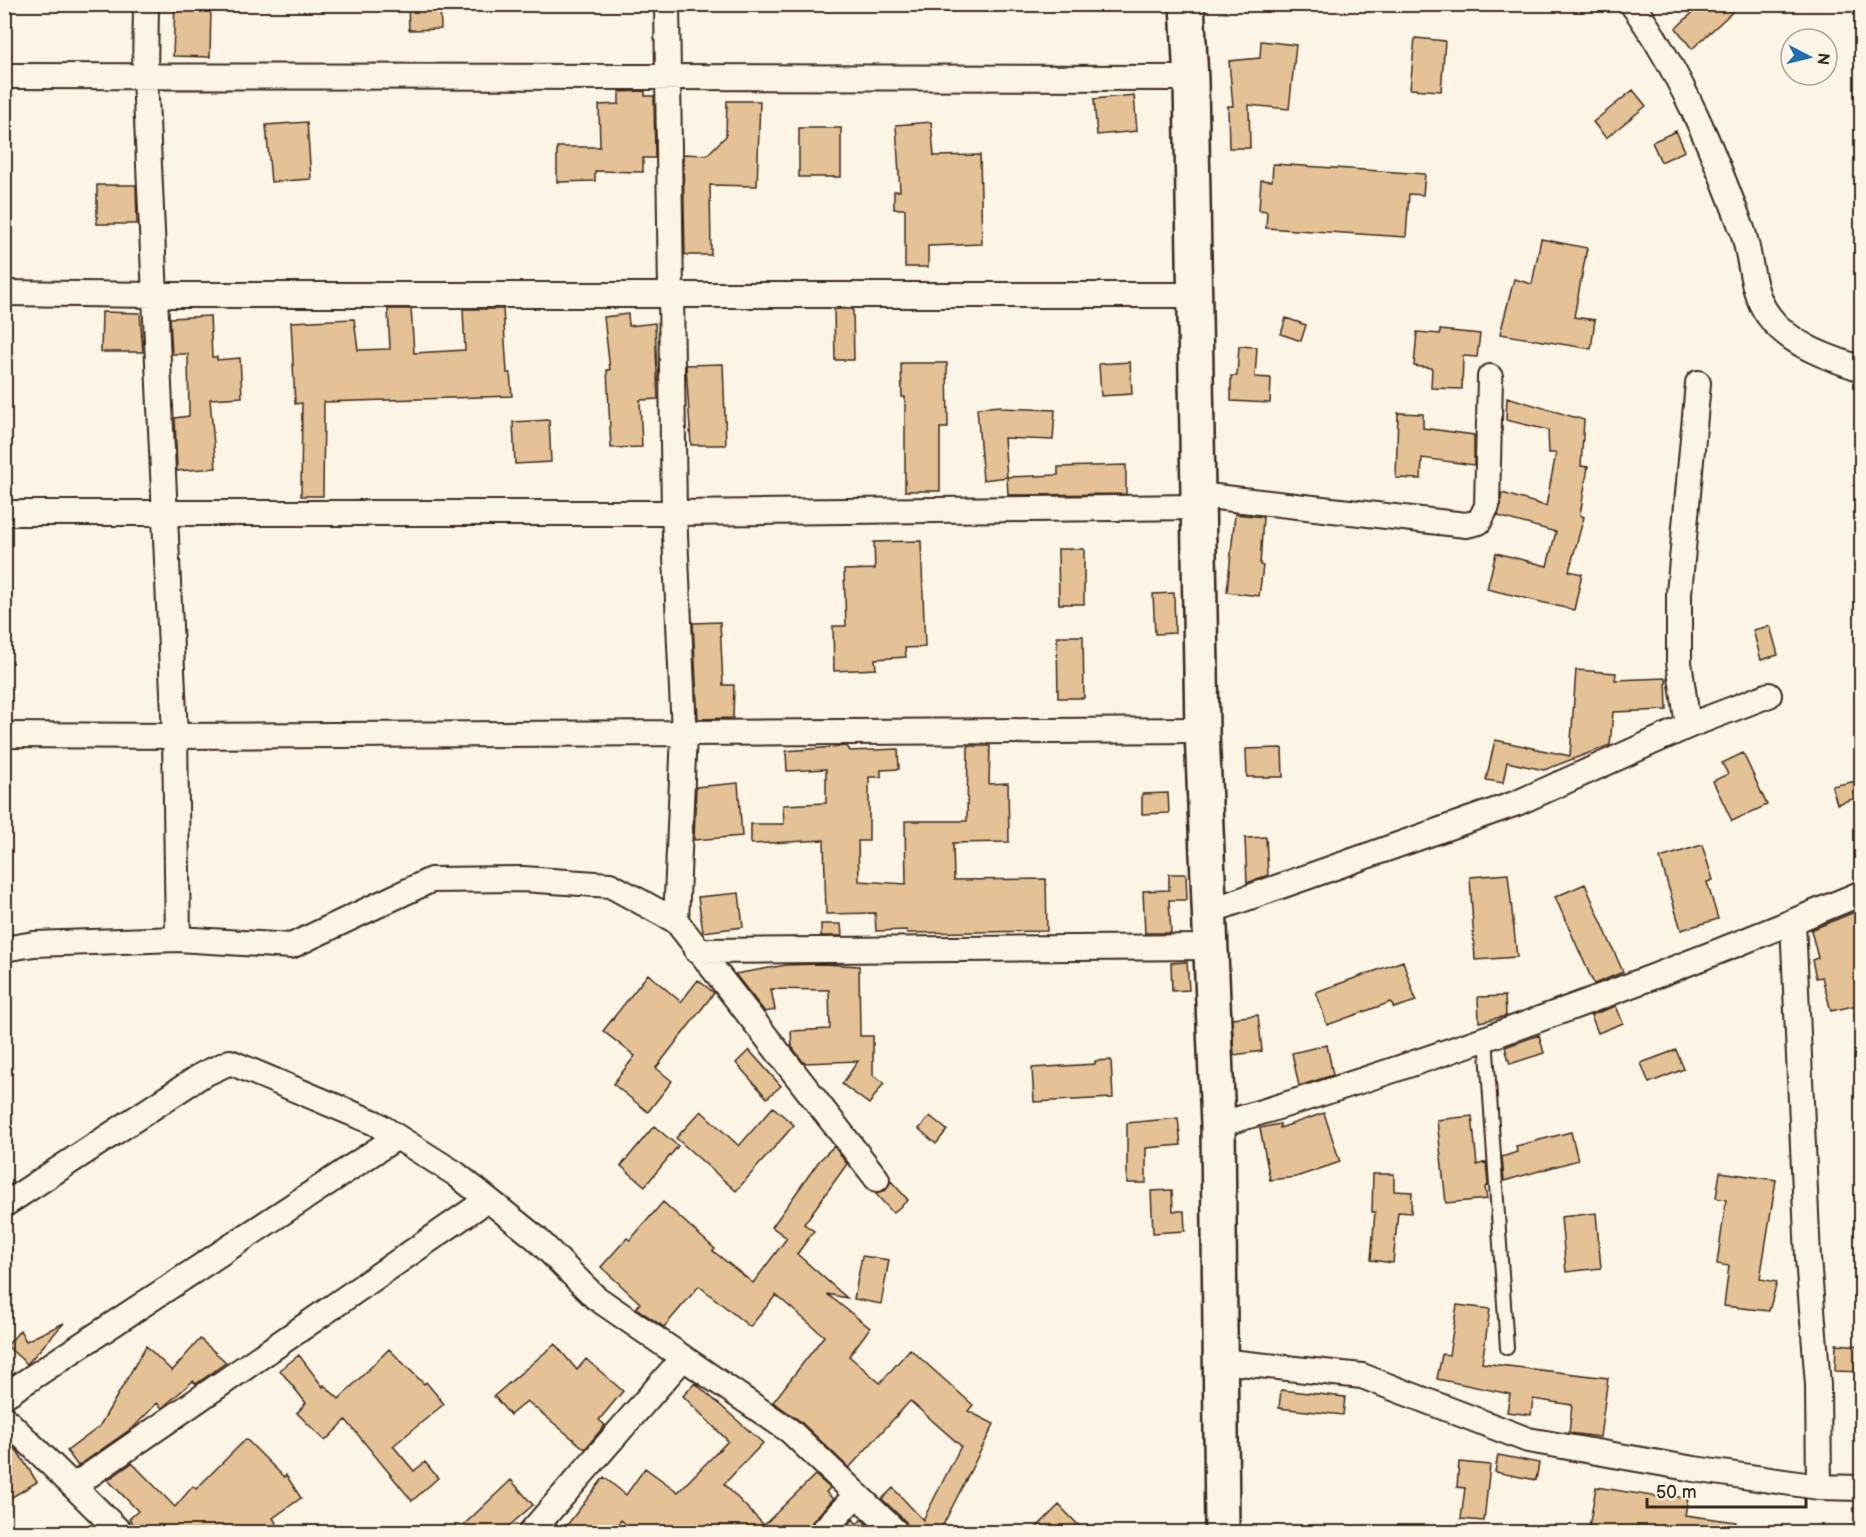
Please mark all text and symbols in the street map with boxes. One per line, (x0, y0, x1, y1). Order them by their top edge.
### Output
north arrow (1779, 27, 1839, 87)
text: N (1812, 52, 1833, 66)
scale bar (1647, 1471, 1806, 1509)
text: 50 m (1656, 1482, 1697, 1503)

